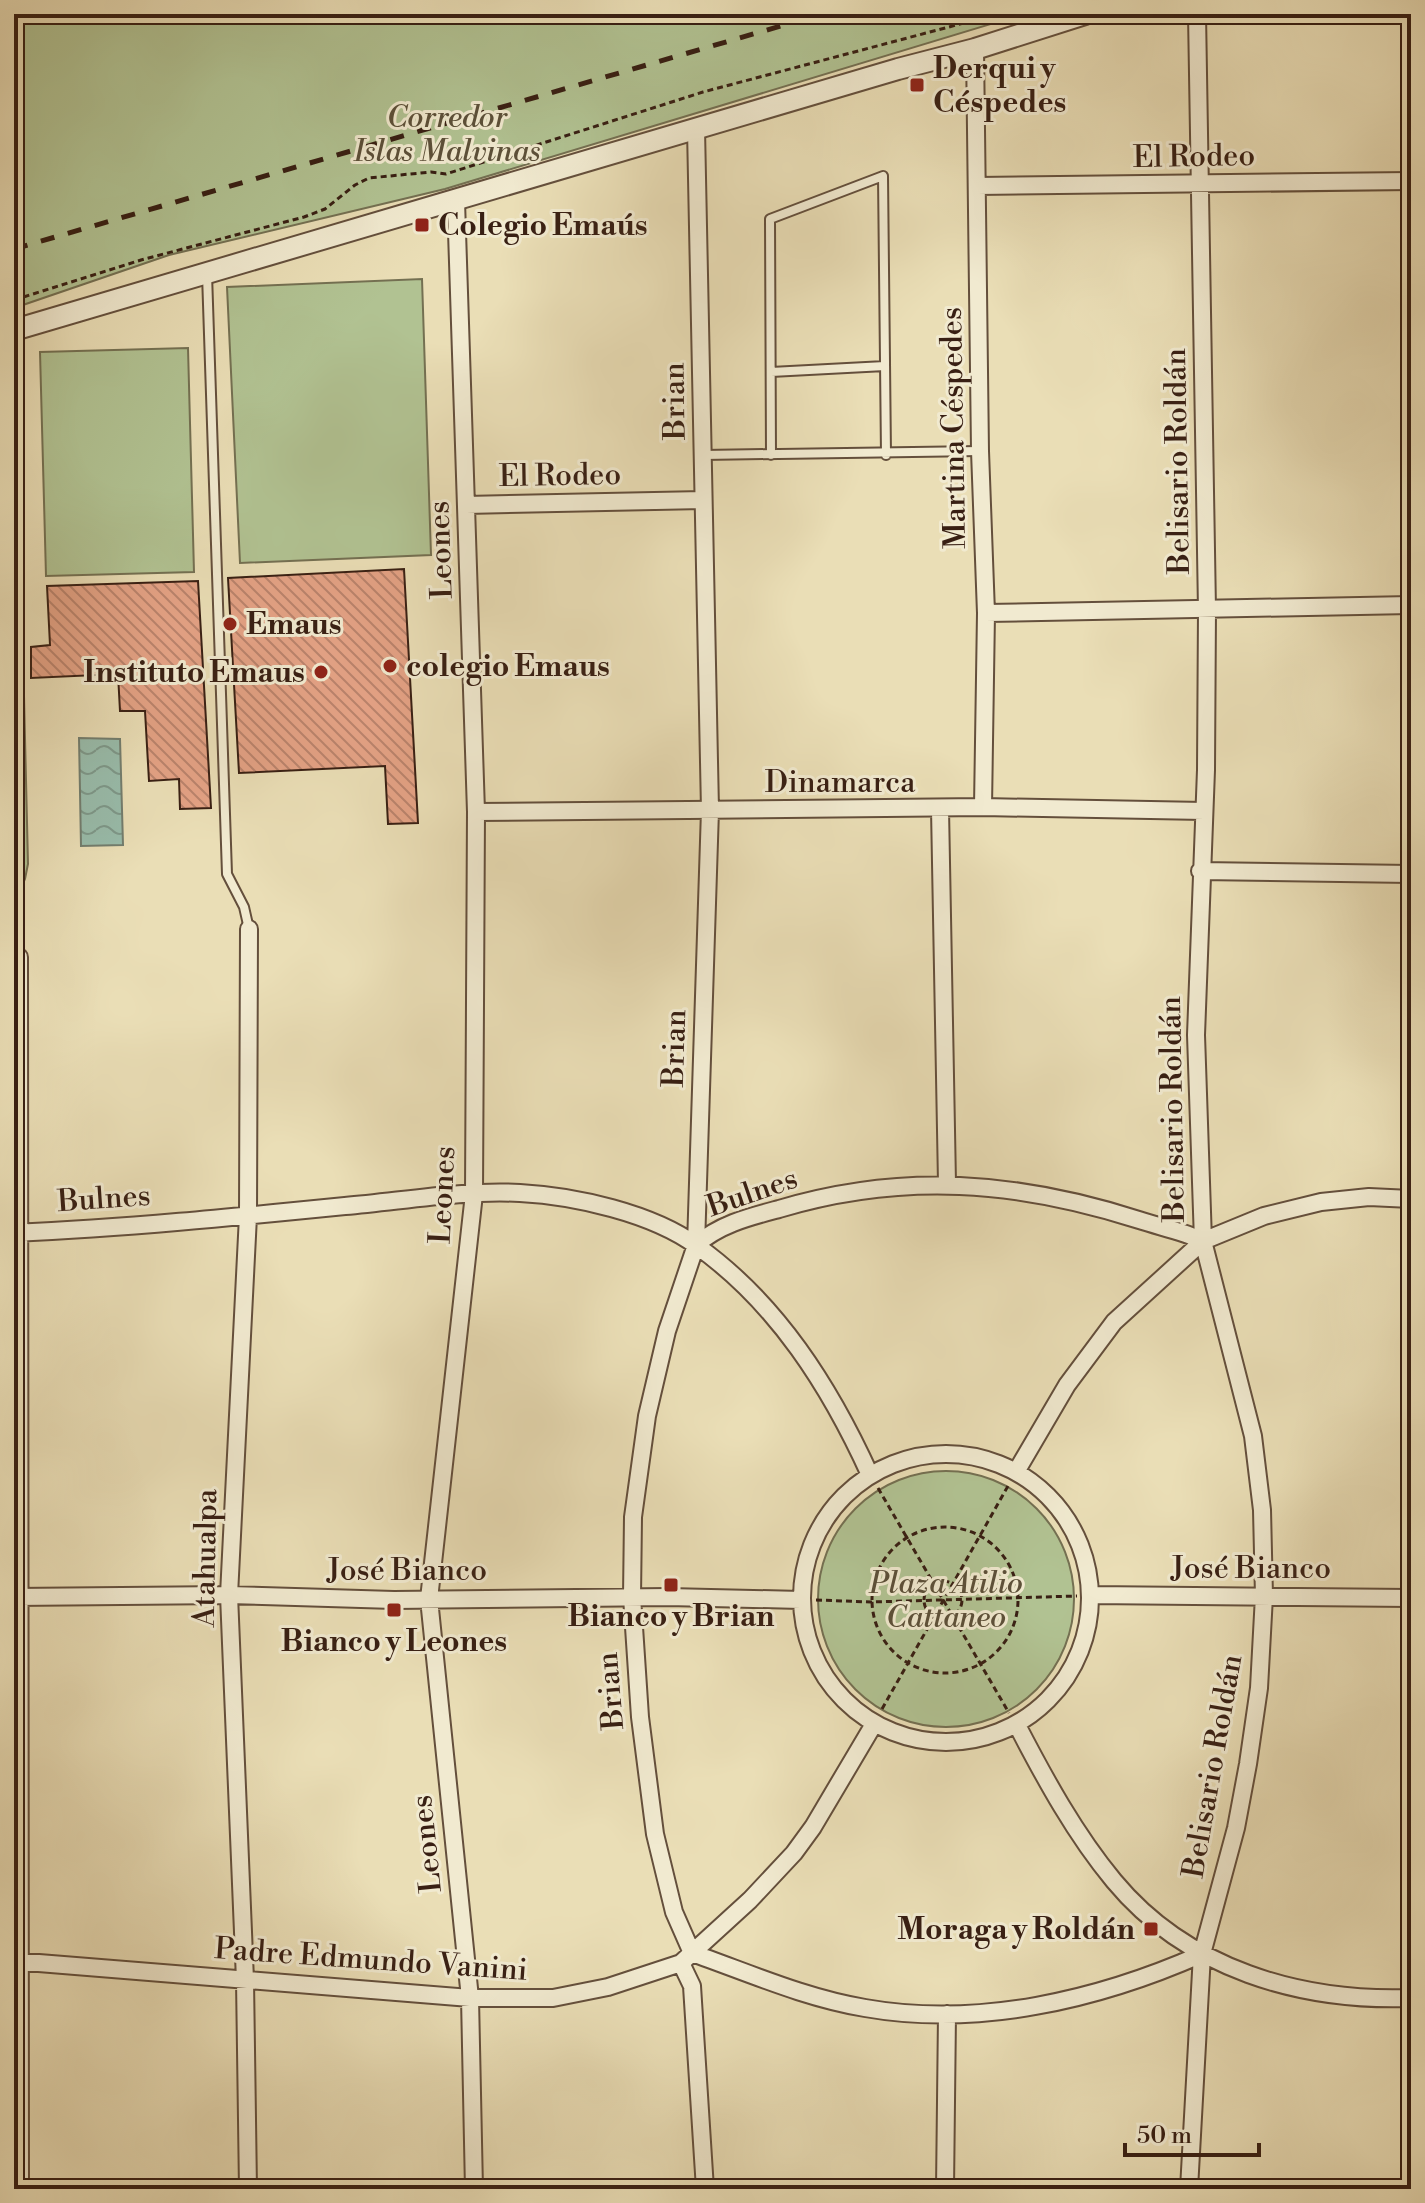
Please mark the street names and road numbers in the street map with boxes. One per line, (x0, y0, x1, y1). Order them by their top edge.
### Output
street label: El Rodeo (1133, 137, 1255, 177)
street label: Martina Céspedes (933, 307, 975, 549)
street label: Belisario Roldán (1157, 347, 1199, 575)
street label: Brian (655, 362, 695, 441)
street label: El Rodeo (499, 456, 621, 496)
street label: Leones (420, 500, 462, 600)
street label: Dinamarca (765, 764, 916, 802)
street label: Belisario Roldán (1152, 995, 1194, 1223)
street label: Brian (655, 1008, 695, 1088)
street label: Leones (421, 1145, 465, 1245)
street label: Bulnes (701, 1160, 803, 1226)
street label: Bulnes (55, 1177, 152, 1221)
street label: Atahualpa (186, 1488, 226, 1629)
street label: José Bianco (1170, 1550, 1331, 1588)
street label: José Bianco (326, 1552, 487, 1590)
street label: Brian (589, 1650, 633, 1732)
street label: Belisario Roldán (1174, 1651, 1251, 1882)
street label: Leones (403, 1793, 451, 1895)
street label: Padre Edmundo Vanini (213, 1930, 529, 1990)

